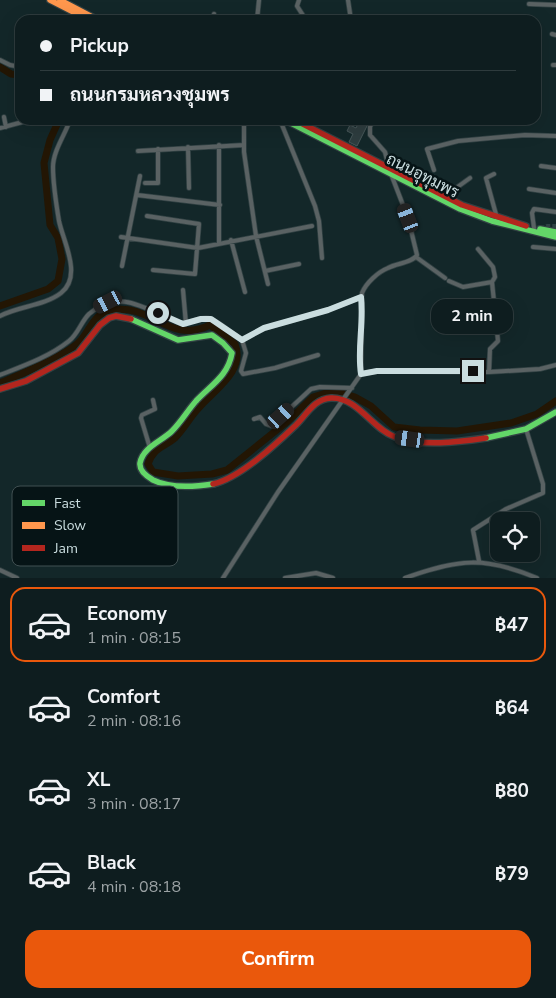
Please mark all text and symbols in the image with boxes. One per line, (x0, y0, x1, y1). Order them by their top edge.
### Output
text: Pickup (70, 33, 129, 59)
text: ถนนกรมหลวงชุมพร (70, 82, 230, 108)
street label: ถนนอุทุมพร (382, 148, 463, 204)
car (395, 201, 420, 235)
car (91, 289, 124, 315)
callout: 2 min (432, 298, 514, 334)
route start (147, 302, 169, 324)
text: 2 min (451, 305, 493, 327)
route end (462, 360, 484, 382)
car (264, 400, 297, 432)
car (394, 429, 425, 449)
legend (12, 486, 178, 566)
text: Fast (54, 494, 80, 513)
map controls (490, 512, 540, 562)
button: locate (490, 512, 540, 562)
text: Slow (54, 516, 86, 535)
text: Jam (53, 539, 78, 558)
text: Economy (87, 601, 167, 627)
icon: car (27, 602, 72, 647)
text: ฿47 (495, 612, 529, 638)
text: 1 min · 08:15 (87, 627, 181, 649)
text: Comfort (87, 684, 160, 710)
icon: car (27, 685, 72, 730)
text: ฿64 (495, 695, 529, 721)
text: 2 min · 08:16 (87, 710, 181, 732)
text: XL (87, 767, 110, 793)
icon: car (27, 768, 72, 813)
text: ฿80 (495, 778, 529, 804)
text: 3 min · 08:17 (87, 793, 181, 815)
text: Black (87, 850, 136, 876)
icon: car (27, 851, 72, 896)
text: ฿79 (495, 861, 529, 887)
text: 4 min · 08:18 (87, 876, 181, 898)
button: Confirm (25, 930, 531, 988)

